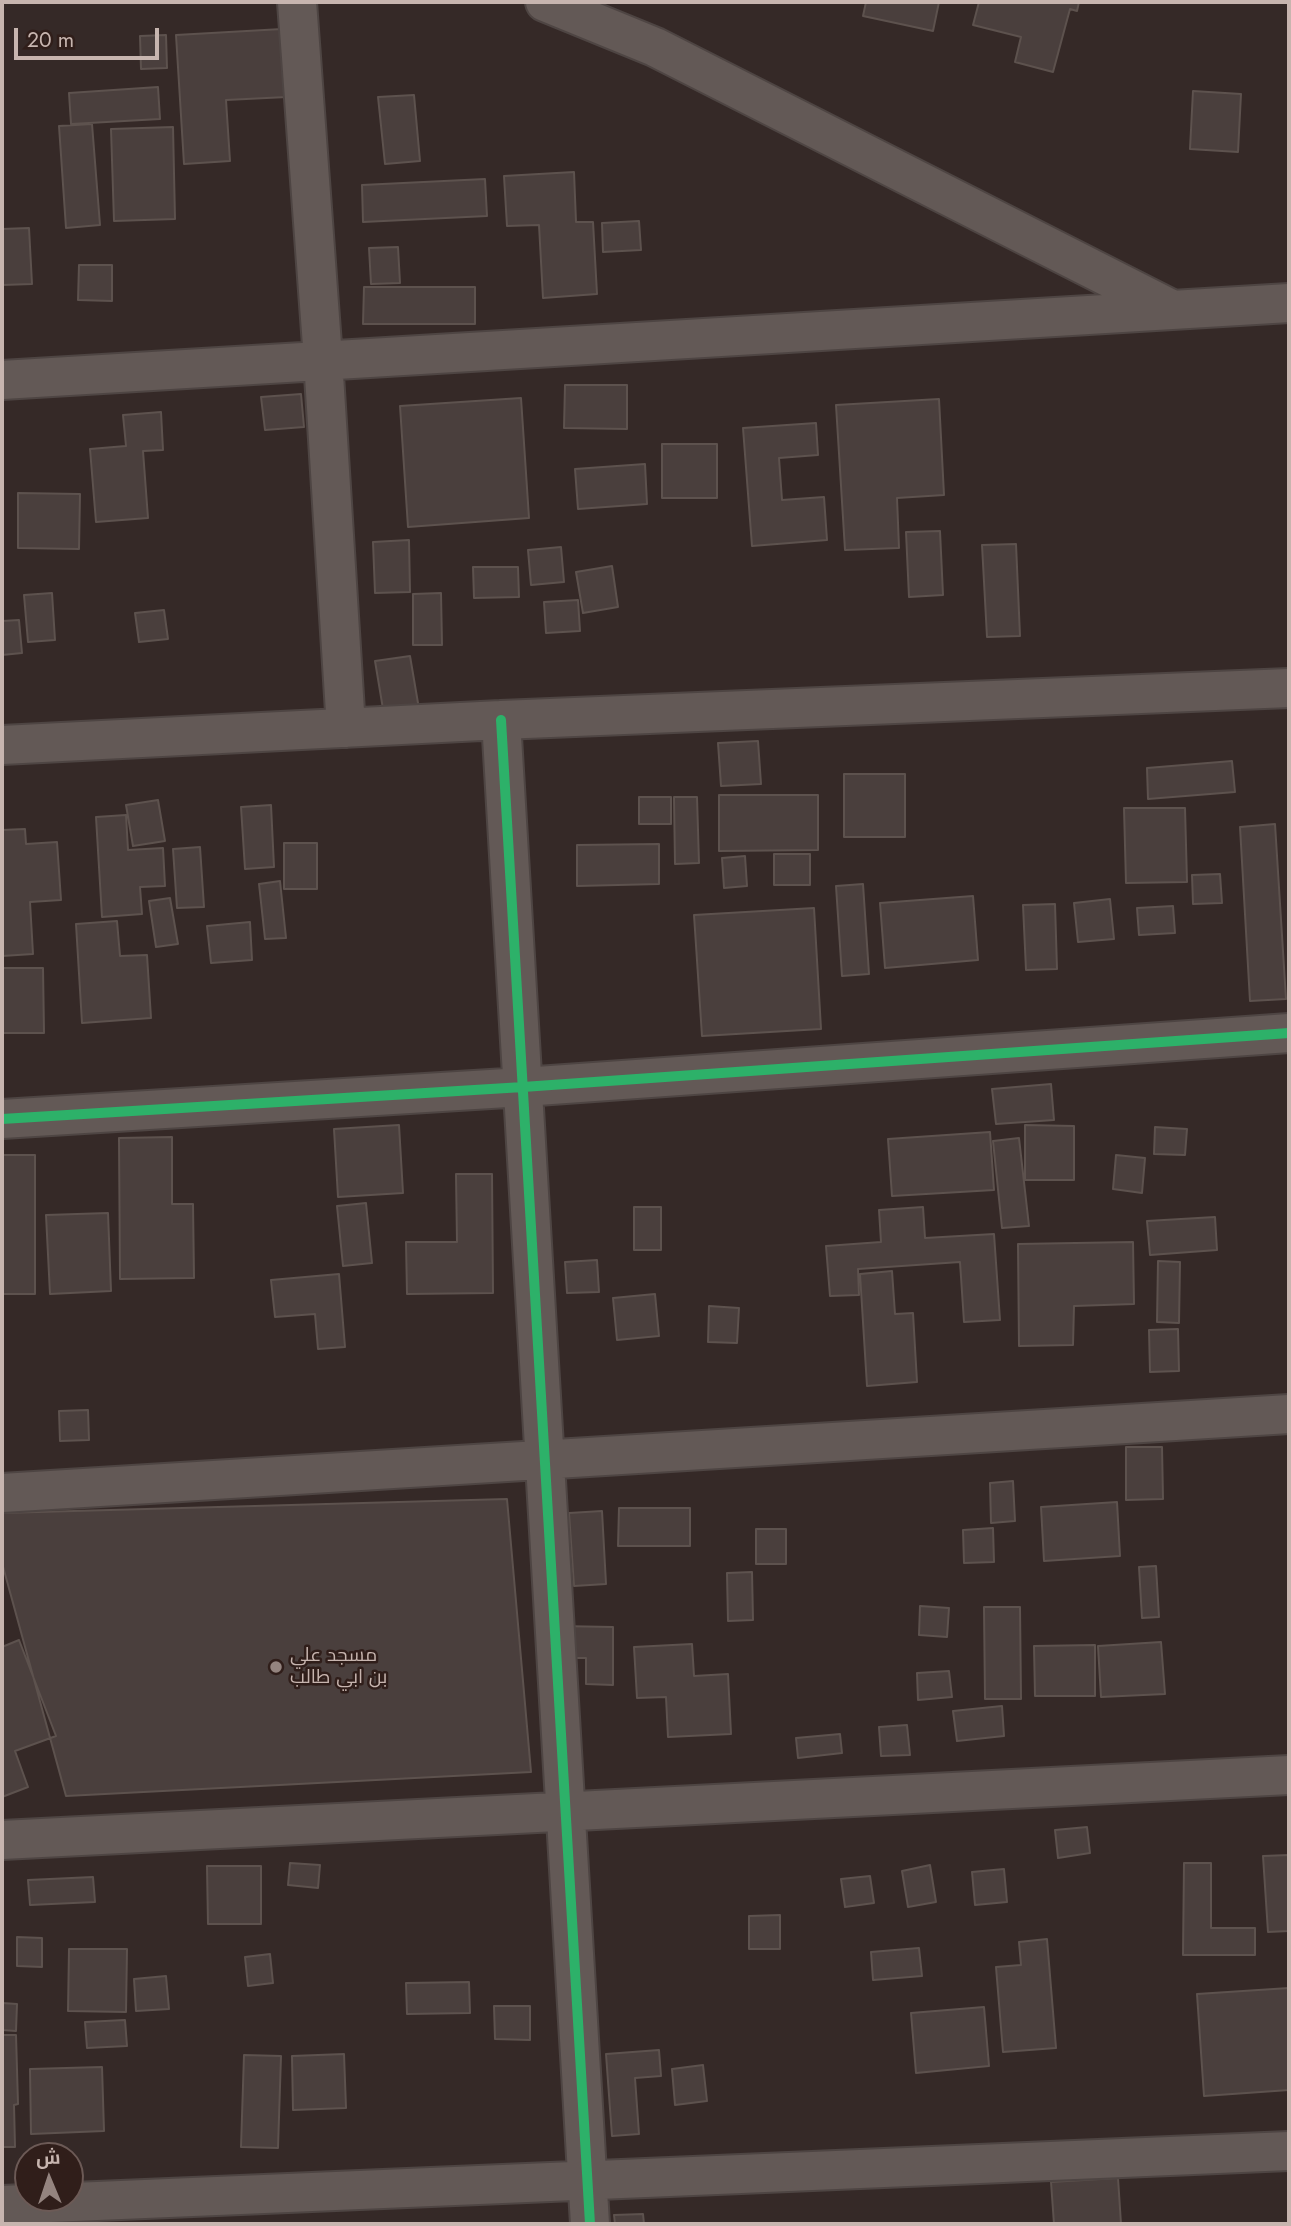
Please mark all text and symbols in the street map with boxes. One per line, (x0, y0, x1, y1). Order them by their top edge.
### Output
scale bar (18, 14, 163, 58)
text: 20 m (27, 25, 74, 55)
place label: مسجد علي بن ابي طالب (290, 1645, 387, 1689)
marker: مسجد علي بن ابي طالب (268, 1659, 284, 1675)
north arrow (14, 2142, 84, 2212)
text: ش (36, 2144, 61, 2171)

